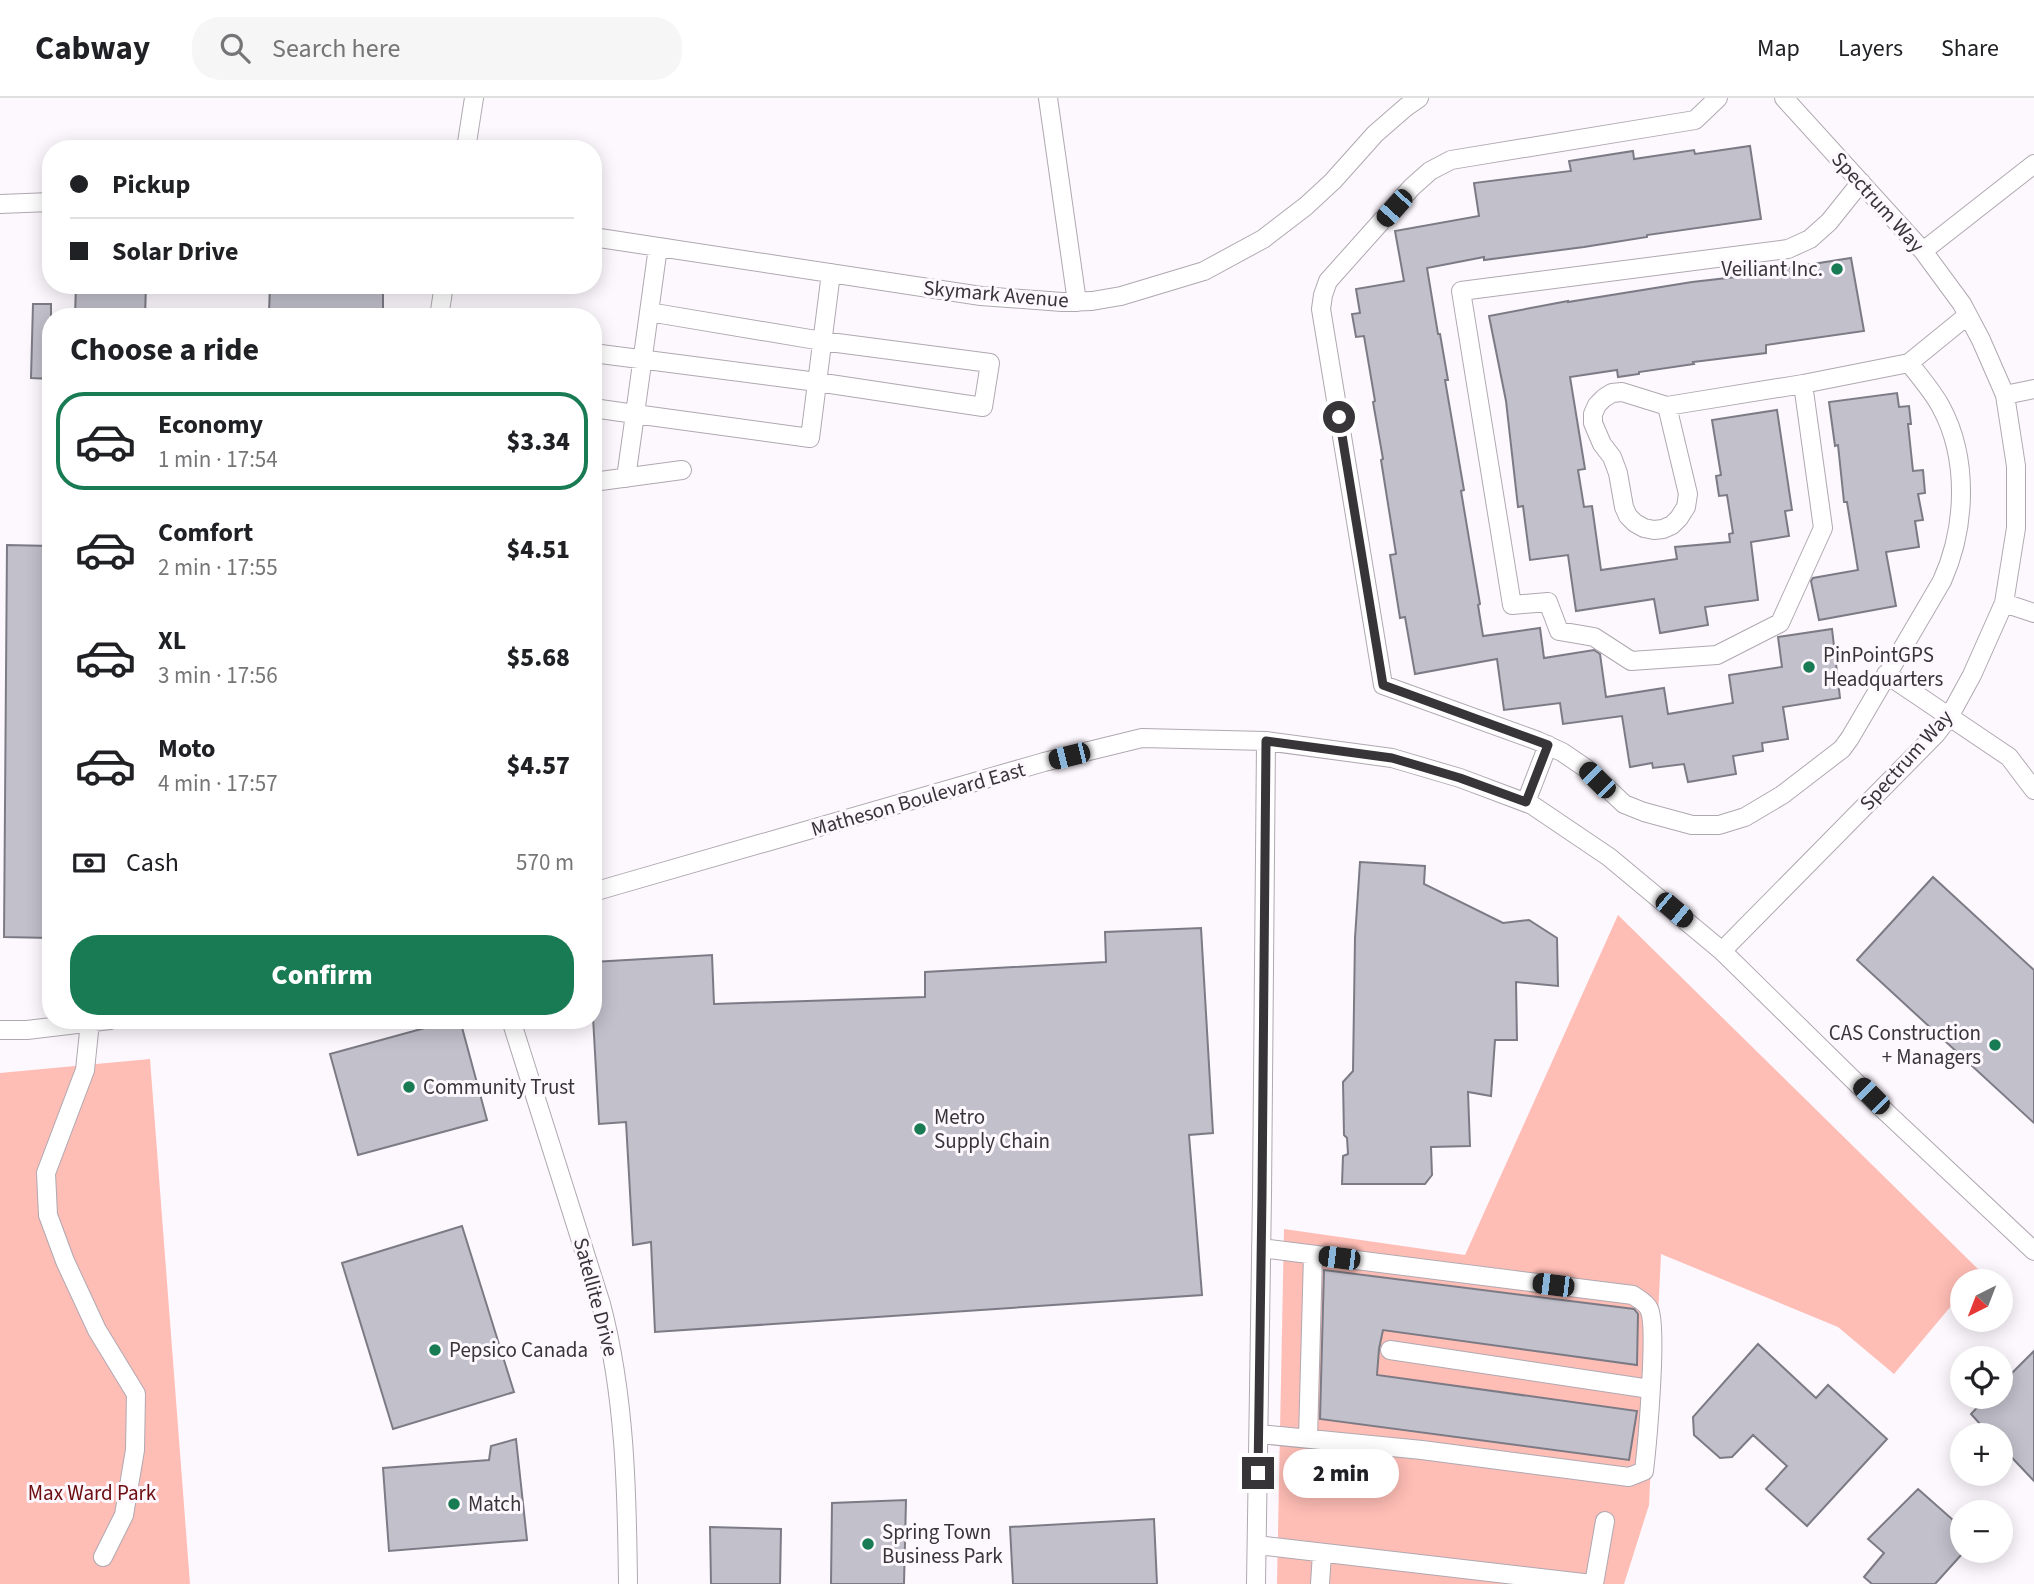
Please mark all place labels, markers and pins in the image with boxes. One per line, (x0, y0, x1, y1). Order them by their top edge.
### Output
place label: Veiliant Inc. (1721, 254, 1823, 284)
marker: Veiliant Inc. (1829, 261, 1845, 277)
place label: PinPointGPS Headquarters (1823, 640, 1943, 694)
marker: PinPointGPS Headquarters (1801, 659, 1817, 675)
place label: CAS Construction + Managers (1829, 1018, 1981, 1072)
marker: CAS Construction + Managers (1987, 1037, 2003, 1053)
place label: Community Trust (423, 1072, 575, 1102)
marker: Community Trust (401, 1079, 417, 1095)
place label: Metro Supply Chain (934, 1102, 1050, 1156)
marker: Metro Supply Chain (912, 1121, 928, 1137)
place label: Pepsico Canada (449, 1335, 588, 1365)
marker: Pepsico Canada (427, 1342, 443, 1358)
place label: Match (468, 1489, 521, 1519)
marker: Match (446, 1496, 462, 1512)
place label: Spring Town Business Park (882, 1517, 1003, 1571)
marker: Spring Town Business Park (860, 1536, 876, 1552)

